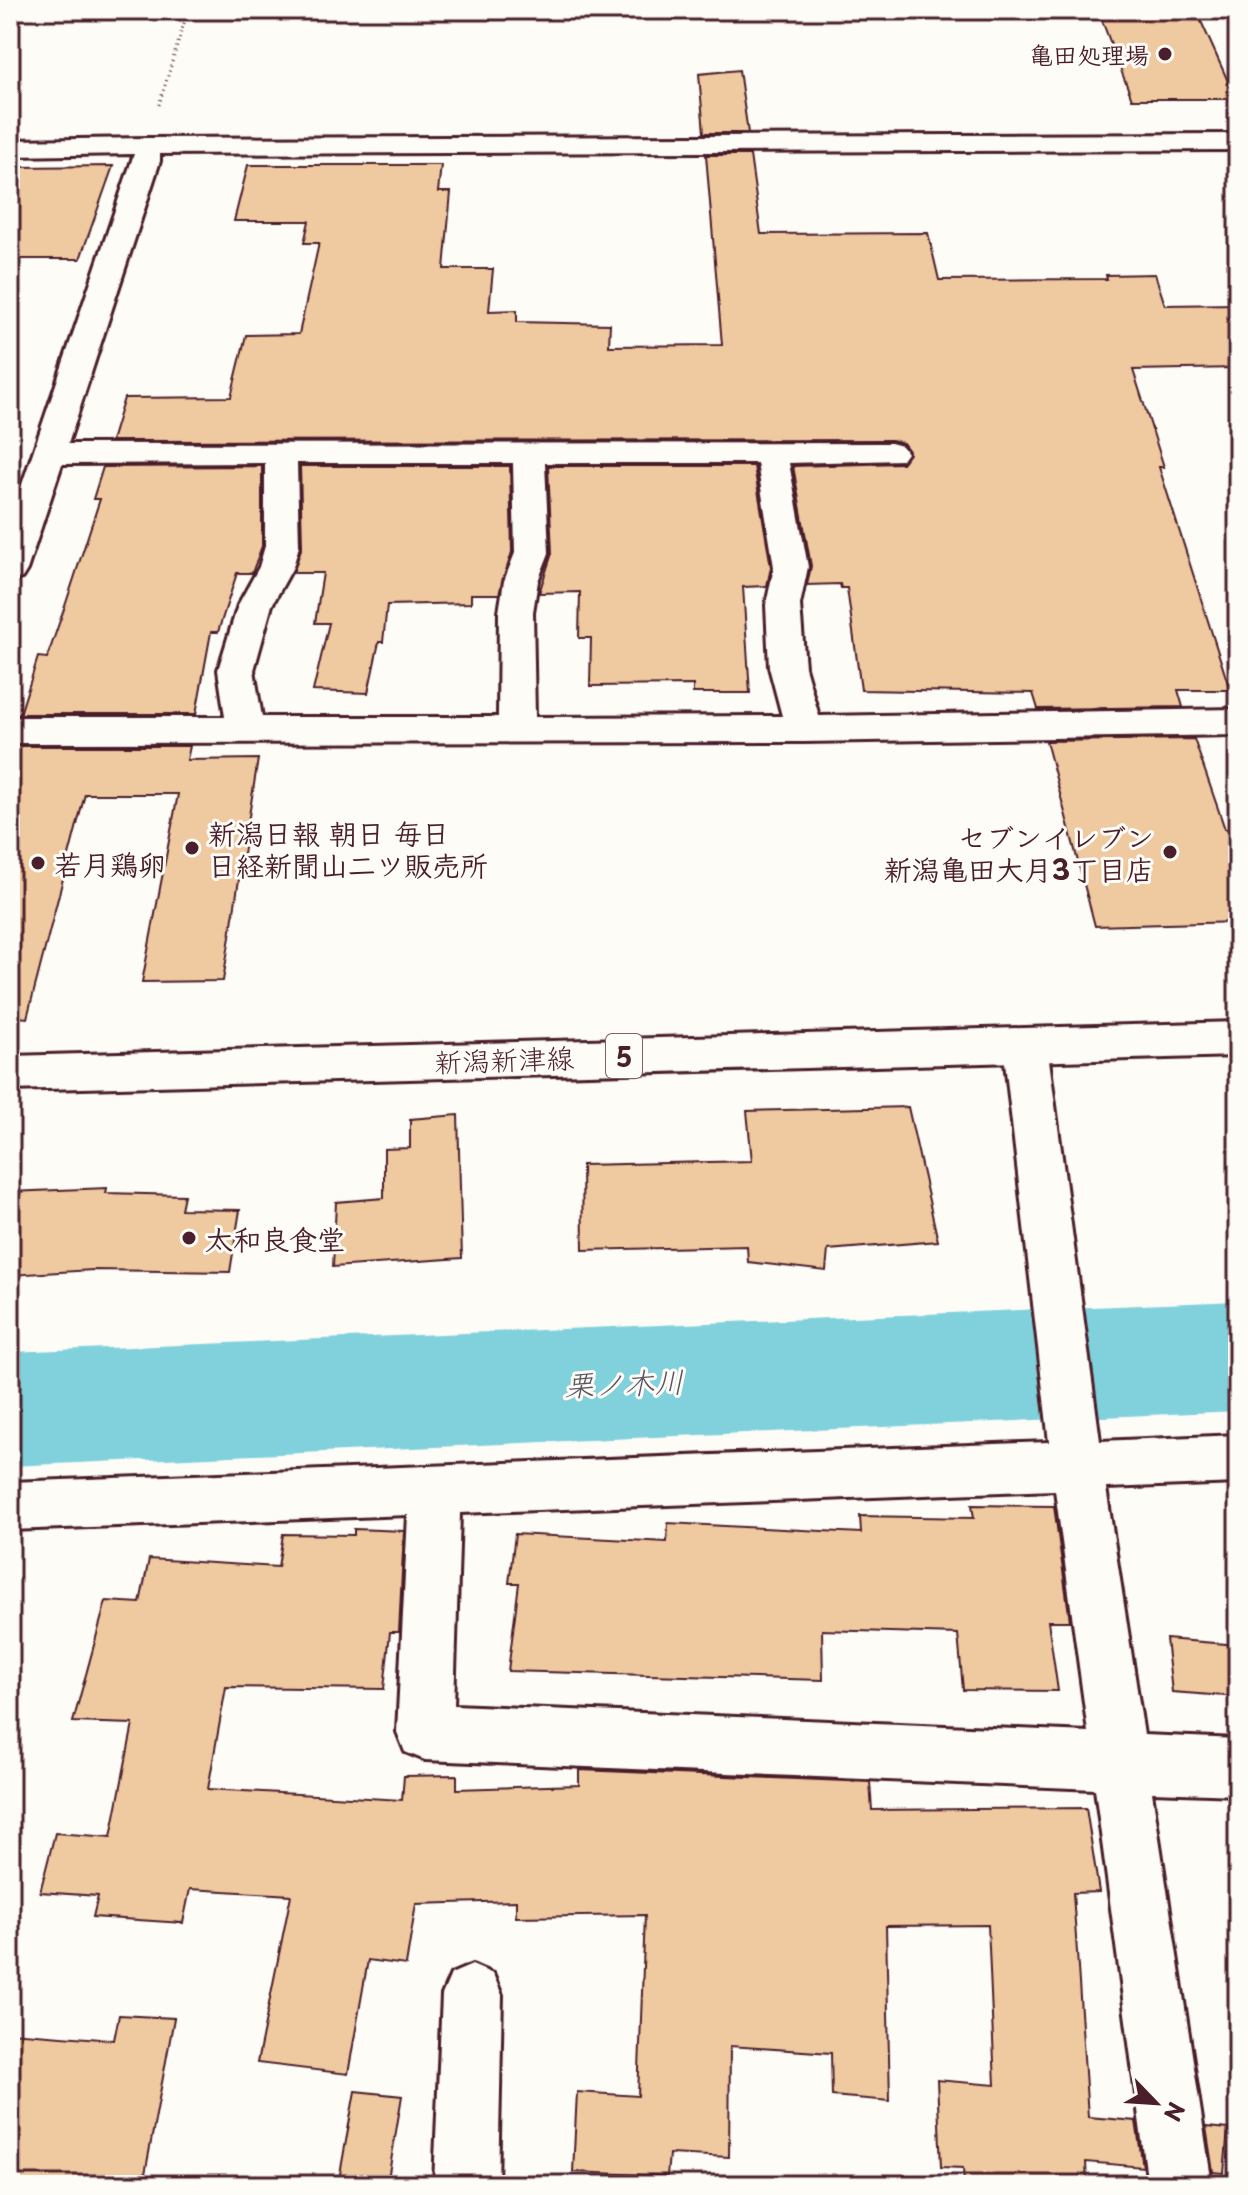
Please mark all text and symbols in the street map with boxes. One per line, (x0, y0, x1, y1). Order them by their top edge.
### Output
place label: 亀田処理場 (1029, 36, 1149, 72)
marker: 亀田処理場 (1156, 45, 1174, 63)
place label: 新潟日報 朝日 毎日 日経新聞山二ツ販売所 (208, 811, 488, 886)
place label: セブンイレブン 新潟亀田大月3丁目店 (884, 815, 1154, 890)
marker: 新潟日報 朝日 毎日 日経新聞山二ツ販売所 (183, 839, 201, 857)
place label: 若月鶏卵 (54, 842, 166, 885)
marker: セブンイレブン 新潟亀田大月3丁目店 (1161, 843, 1179, 861)
marker: 若月鶏卵 (29, 854, 47, 872)
road number: 5 (606, 1034, 642, 1078)
street label: 新潟新津線 (433, 1035, 575, 1083)
place label: 太和良食堂 (205, 1217, 345, 1260)
marker: 太和良食堂 (180, 1229, 198, 1247)
water label: 栗ノ木川 (563, 1357, 685, 1407)
north arrow (1116, 2063, 1196, 2143)
text: N (1157, 2097, 1194, 2127)

